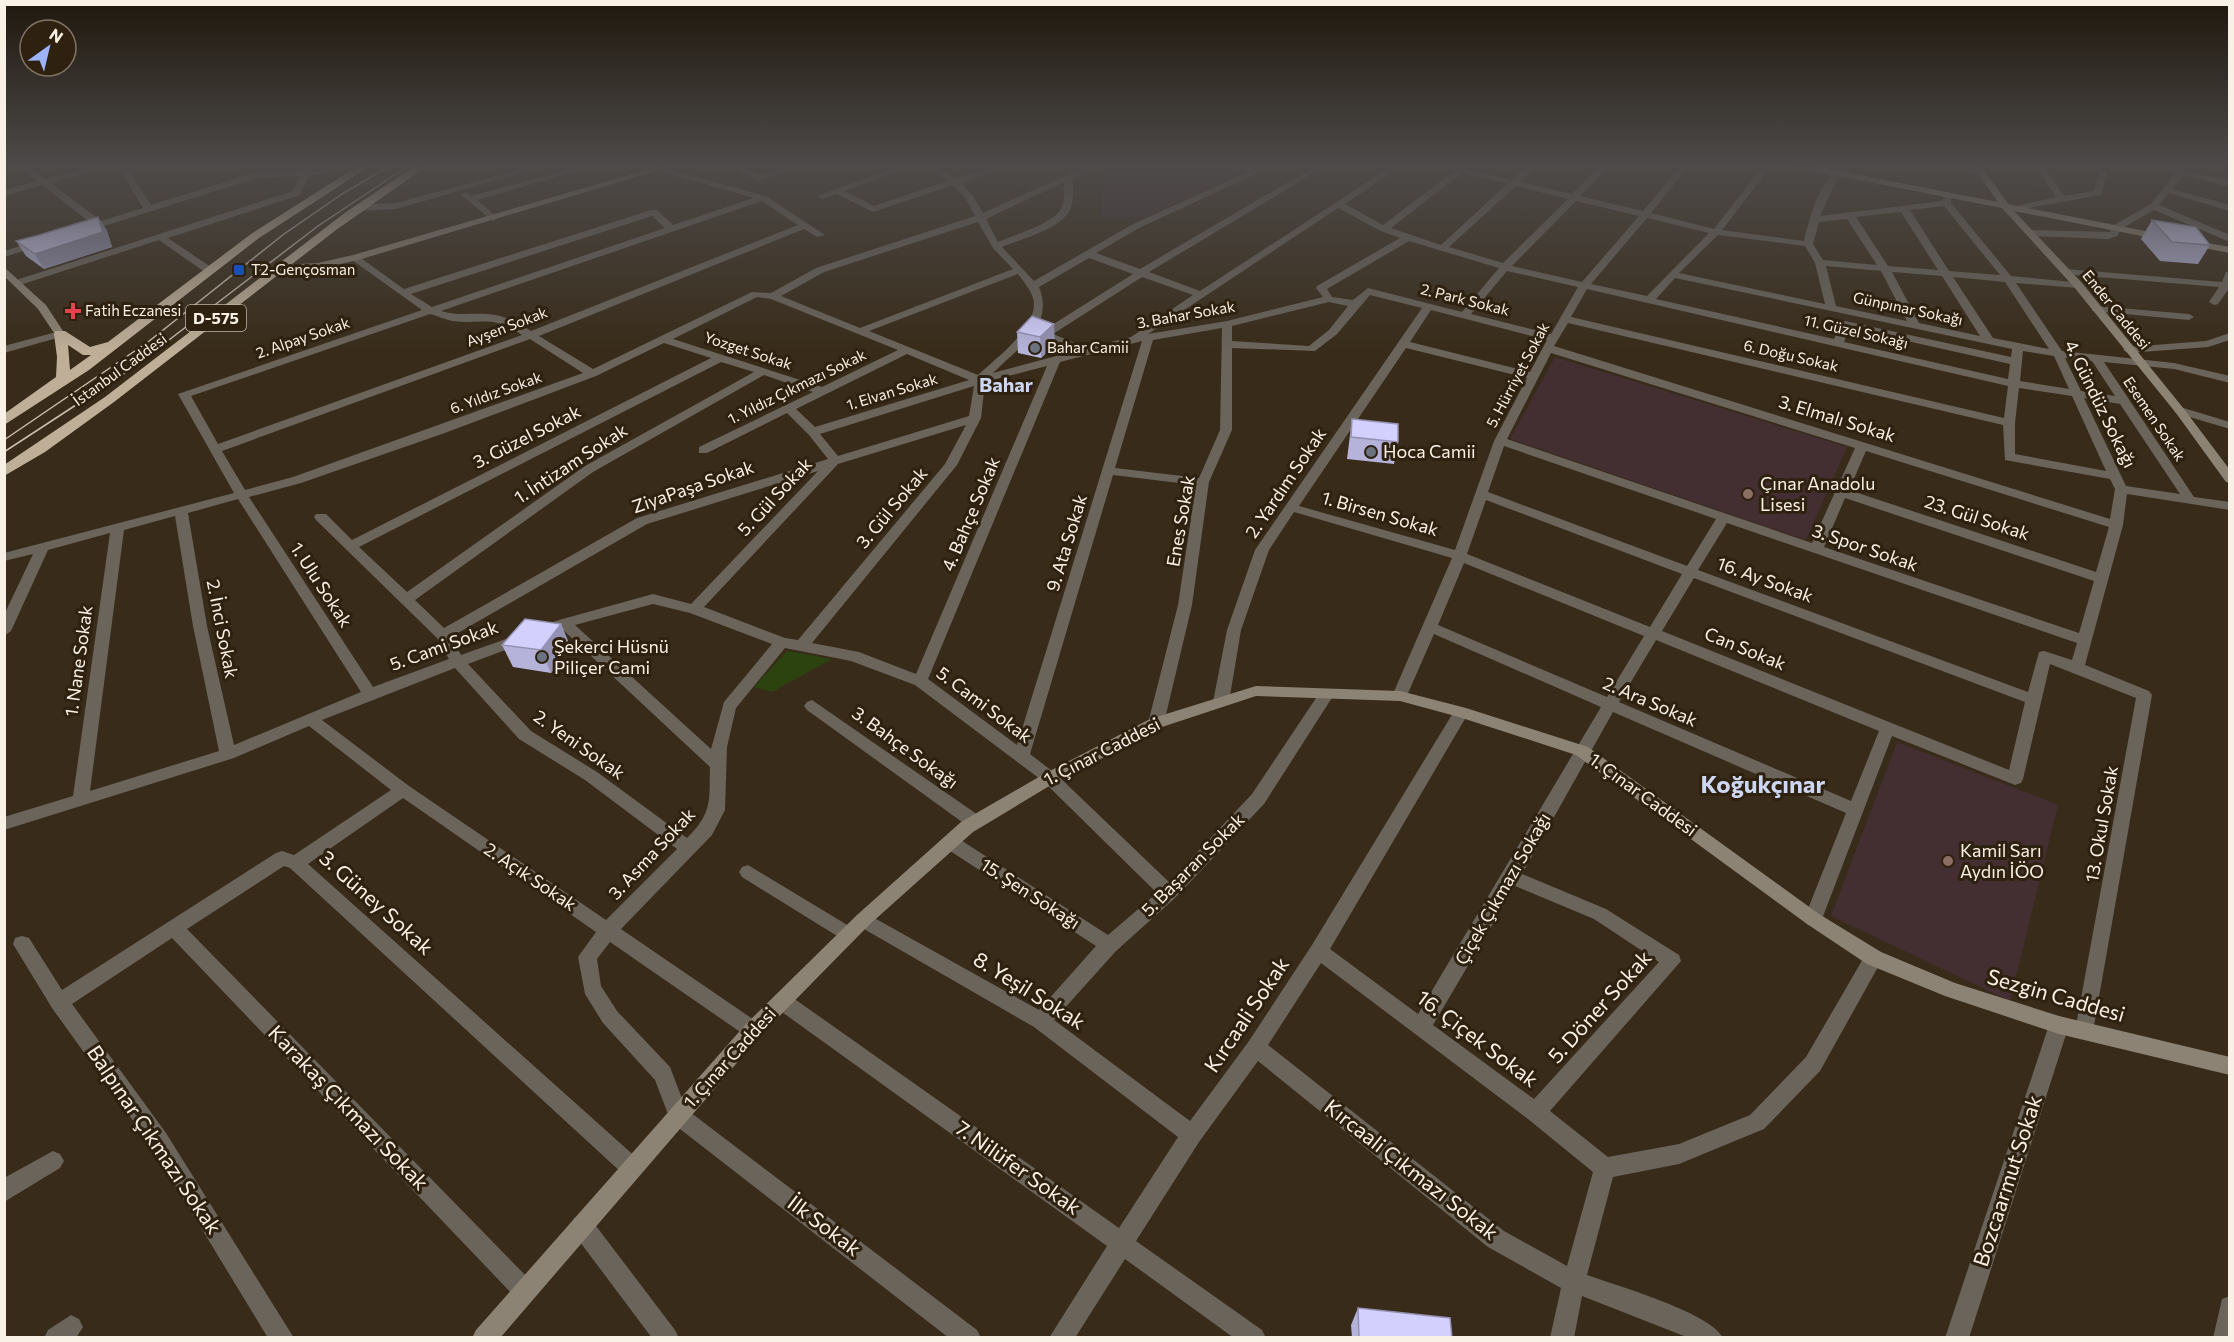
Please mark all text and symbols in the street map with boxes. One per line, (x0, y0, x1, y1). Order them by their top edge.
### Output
north arrow (18, 18, 78, 78)
text: N (46, 24, 67, 46)
place label: T2-Gençosman (251, 260, 355, 278)
marker: T2-Gençosman (232, 263, 246, 277)
street label: Ender Caddesi (2079, 266, 2154, 353)
street label: 2. Park Sokak (1419, 279, 1511, 319)
street label: Günpınar Sokağı (1852, 288, 1965, 328)
street label: 3. Bahar Sokak (1135, 297, 1236, 332)
place label: Fatih Eczanesi (85, 301, 181, 319)
street label: Ayşen Sokak (463, 302, 550, 350)
marker: Fatih Eczanesi (66, 304, 80, 318)
road number: D-575 (186, 305, 246, 331)
street label: 11. Güzel Sokağı (1802, 310, 1910, 352)
street label: 2. Alpay Sokak (253, 313, 352, 362)
street label: 5. Hürriyet Sokak (1482, 319, 1552, 430)
street label: Yozget Sokak (702, 327, 795, 373)
street label: İstanbul Caddesi (69, 329, 170, 409)
street label: 6. Doğu Sokak (1742, 335, 1840, 375)
street label: 4. Gündüz Sokağı (2060, 336, 2141, 471)
place label: Bahar Camii (1047, 338, 1129, 356)
marker: Bahar Camii (1028, 341, 1042, 355)
street label: 1. Yıldız Çıkmazı Sokak (725, 345, 869, 427)
street label: 6. Yıldız Sokak (447, 367, 544, 417)
street label: 1. Elvan Sokak (844, 369, 939, 413)
district label: Bahar (979, 372, 1033, 396)
street label: Esemen Sokak (2120, 373, 2190, 464)
street label: 3. Elmalı Sokak (1776, 390, 1899, 446)
street label: 3. Güzel Sokak (469, 400, 584, 473)
street label: 1. İntizam Sokak (510, 418, 631, 508)
street label: 2. Yardım Sokak (1240, 423, 1330, 542)
place label: Hoca Camii (1383, 440, 1476, 462)
marker: Hoca Camii (1364, 445, 1378, 459)
street label: 5. Gül Sokak (732, 452, 816, 540)
street label: 4. Bahçe Sokak (936, 453, 1004, 574)
street label: ZiyaPaşa Sokak (629, 455, 757, 517)
street label: 3. Gül Sokak (851, 462, 932, 552)
place label: Çınar Anadolu Lisesi (1760, 472, 1875, 515)
street label: Enes Sokak (1161, 473, 1199, 568)
street label: 1. Birsen Sokak (1319, 486, 1441, 540)
marker: Çınar Anadolu Lisesi (1741, 487, 1755, 501)
street label: 23. Gül Sokak (1922, 490, 2033, 544)
street label: 9. Ata Sokak (1041, 491, 1091, 594)
street label: 3. Spor Sokak (1810, 519, 1921, 576)
street label: 1. Ulu Sokak (286, 538, 358, 631)
street label: 16. Ay Sokak (1714, 551, 1817, 607)
street label: 2. İnci Sokak (203, 578, 243, 680)
street label: 1. Nane Sokak (59, 604, 97, 718)
street label: 5. Cami Sokak (387, 615, 501, 675)
street label: Can Sokak (1702, 622, 1789, 674)
place label: Şekerci Hüsnü Piliçer Cami (554, 635, 669, 678)
marker: Şekerci Hüsnü Piliçer Cami (535, 650, 549, 664)
street label: 5. Cami Sokak (933, 661, 1037, 747)
street label: 2. Ara Sokak (1600, 671, 1701, 731)
street label: 3. Bahçe Sokağı (848, 701, 963, 793)
street label: 2. Yeni Sokak (530, 705, 629, 784)
street label: 1. Çınar Caddesi (1040, 712, 1163, 790)
street label: 1. Çınar Caddesi (1586, 748, 1702, 841)
street label: 13. Okul Sokak (2080, 764, 2122, 884)
district label: Koğukçınar (1701, 769, 1826, 798)
street label: 3. Asma Sokak (603, 803, 699, 904)
street label: 5. Başaran Sokak (1136, 808, 1249, 920)
street label: Çiçek Çıkmazı Sokağı (1450, 808, 1555, 969)
street label: 2. Açık Sokak (480, 837, 581, 915)
place label: Kamil Sarı Aydın İÖO (1960, 839, 2044, 882)
street label: 3. Güney Sokak (315, 844, 439, 959)
street label: 15. Şen Sokağı (977, 853, 1084, 933)
marker: Kamil Sarı Aydın İÖO (1941, 854, 1955, 868)
street label: 8. Yeşil Sokak (969, 945, 1090, 1034)
street label: 5. Döner Sokak (1542, 945, 1656, 1067)
street label: Kırcaali Sokak (1198, 952, 1293, 1076)
street label: Sezgin Caddesi (1985, 963, 2128, 1026)
street label: 16. Çiçek Sokak (1412, 984, 1544, 1092)
street label: 1. Çınar Caddesi (678, 1003, 780, 1112)
street label: Karakaş Çıkmazı Sokak (264, 1019, 434, 1194)
street label: Balpınar Çıkmazı Sokak (83, 1040, 228, 1238)
street label: Bozcaarmut Sokak (1967, 1092, 2046, 1269)
street label: Kırcaali Çıkmazı Sokak (1320, 1093, 1504, 1244)
street label: 7. Nilüfer Sokak (952, 1114, 1086, 1219)
street label: İlk Sokak (783, 1189, 866, 1260)

